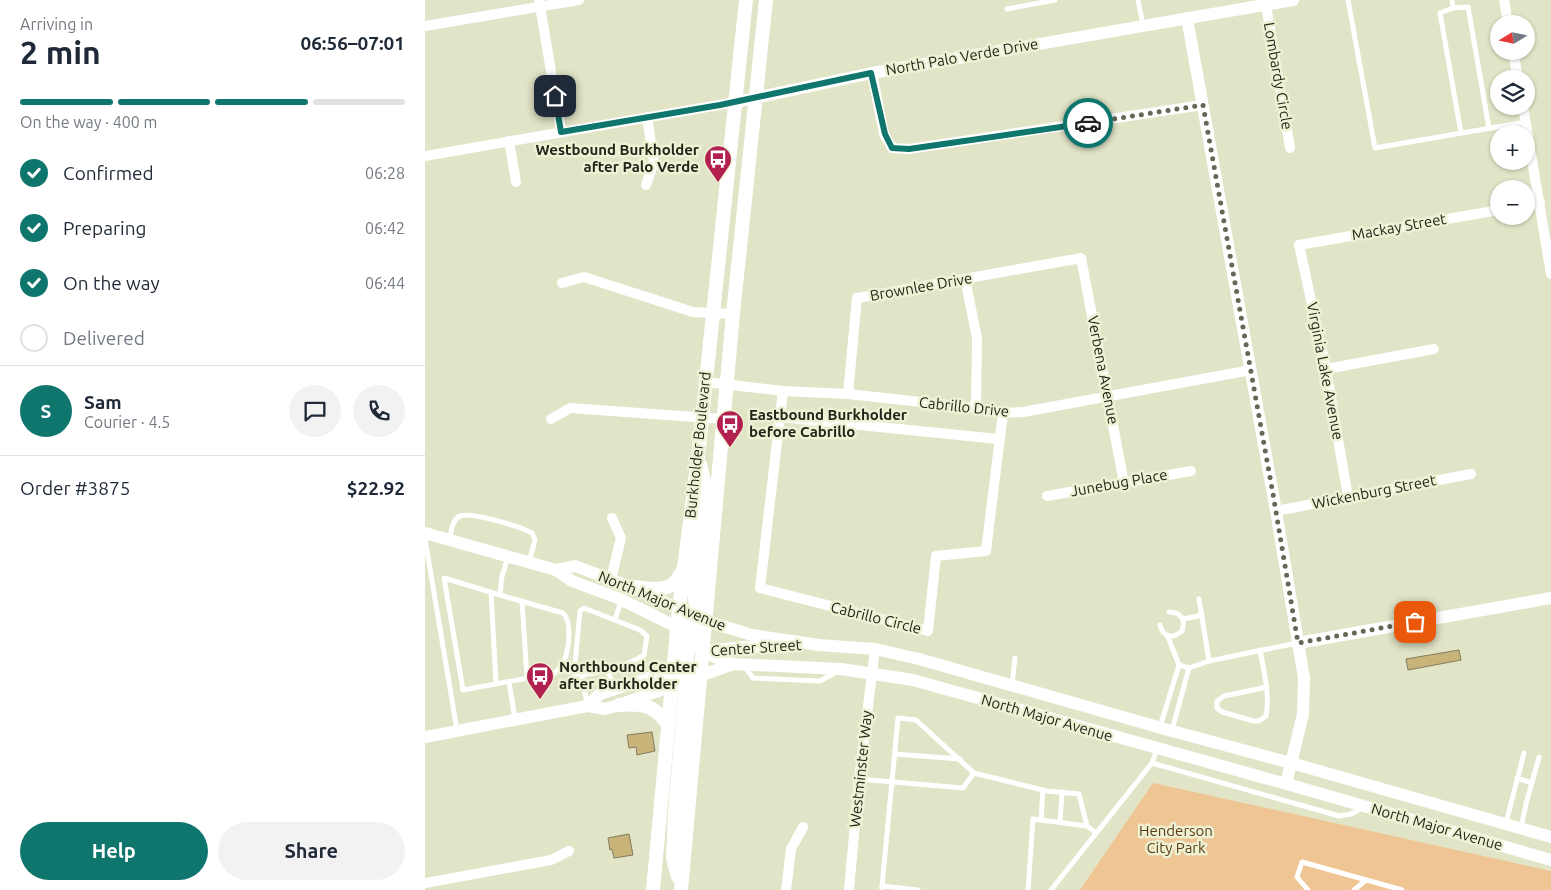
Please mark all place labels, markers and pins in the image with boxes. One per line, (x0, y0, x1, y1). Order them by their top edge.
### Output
pin (534, 75, 576, 117)
place label: Westbound Burkholder after Palo Verde (536, 141, 700, 175)
bus stop icon: Westbound Burkholder after Palo Verde (703, 144, 733, 183)
place label: Eastbound Burkholder before Cabrillo (749, 406, 908, 440)
bus stop icon: Eastbound Burkholder before Cabrillo (715, 409, 745, 448)
pin (1394, 601, 1436, 643)
place label: Northbound Center after Burkholder (559, 658, 697, 692)
bus stop icon: Northbound Center after Burkholder (525, 661, 555, 700)

